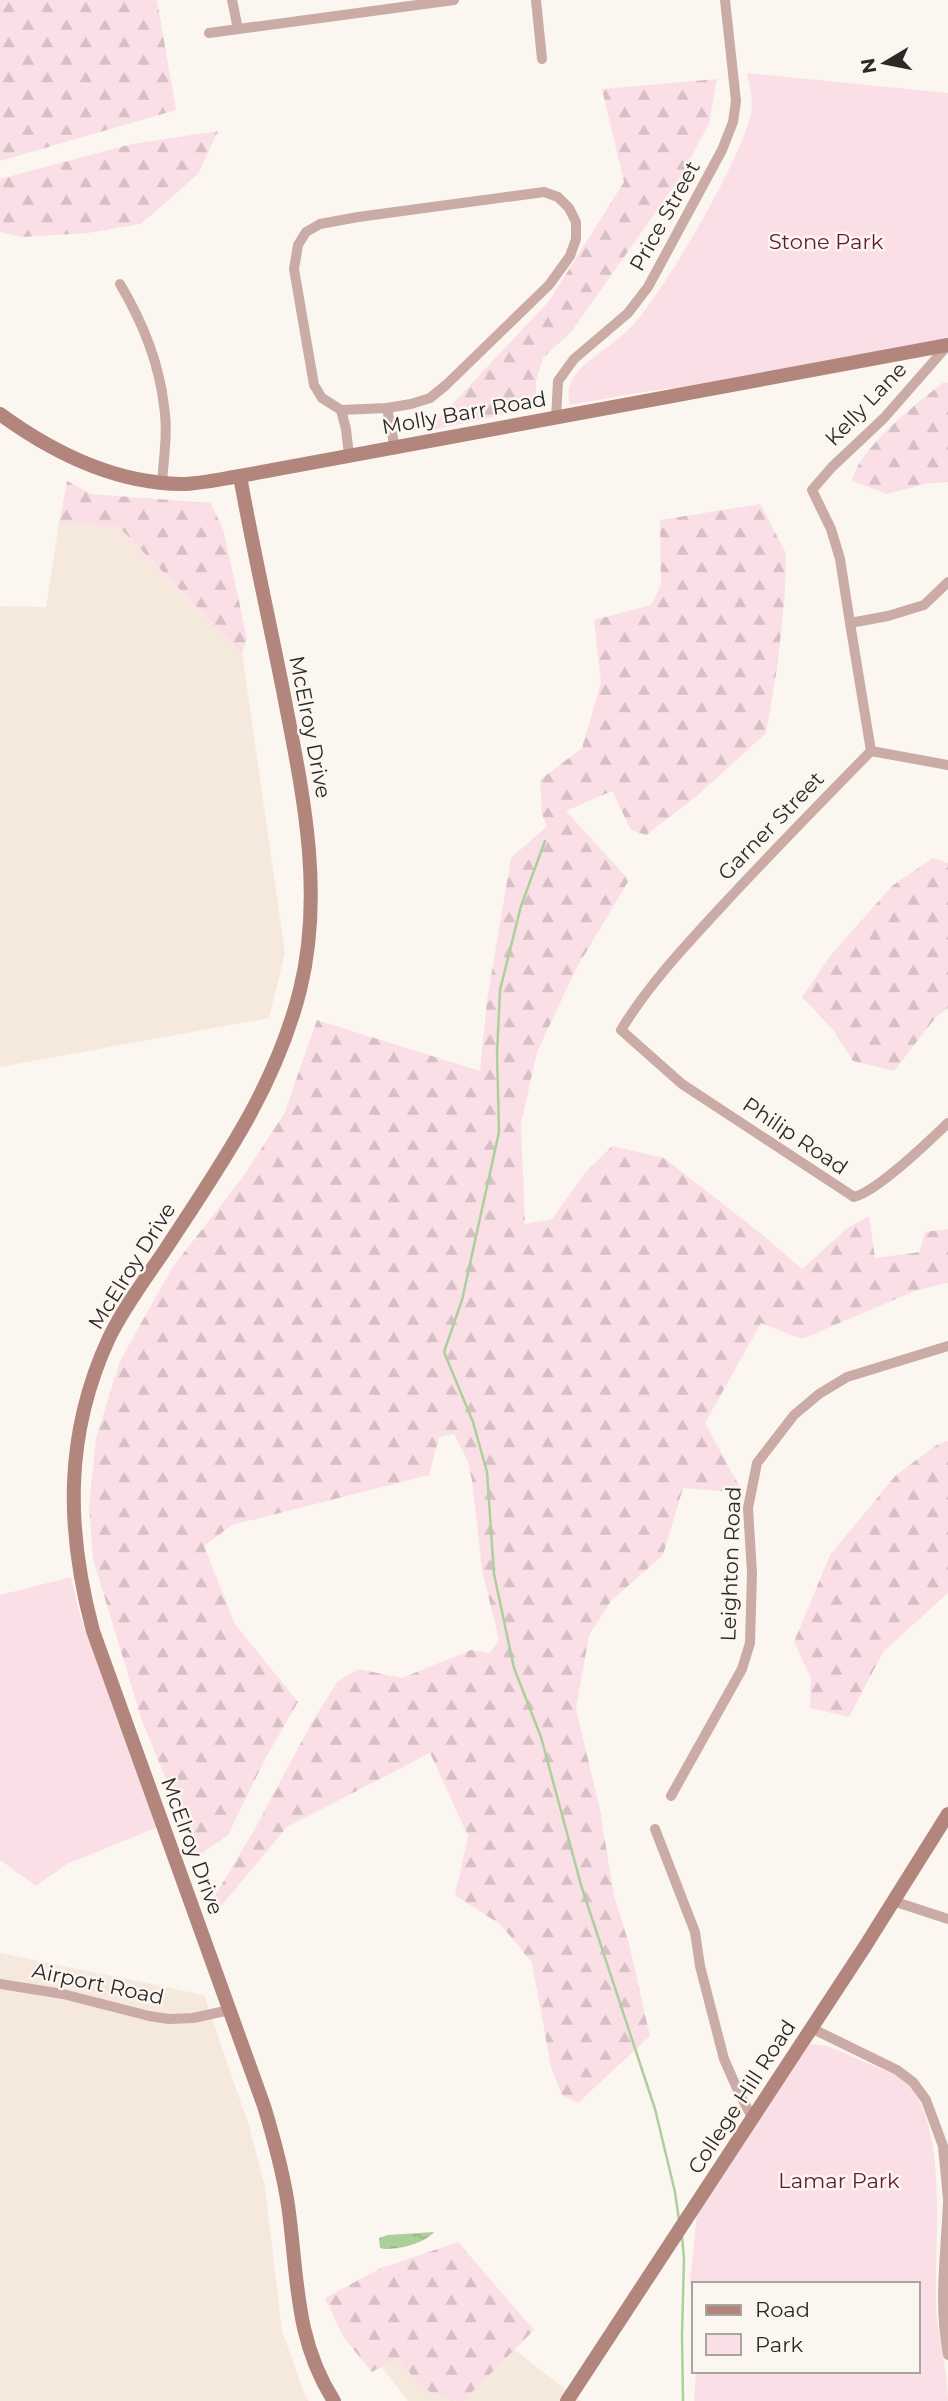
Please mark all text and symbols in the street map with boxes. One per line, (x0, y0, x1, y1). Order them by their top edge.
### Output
north arrow (850, 28, 920, 98)
text: N (856, 56, 881, 75)
street label: Price Street (624, 156, 705, 275)
park label: Stone Park (769, 229, 884, 254)
street label: Kelly Lane (820, 357, 912, 451)
street label: Molly Barr Road (380, 386, 548, 439)
street label: McElroy Drive (284, 654, 337, 800)
street label: Garner Street (713, 766, 829, 885)
street label: Philip Road (738, 1091, 852, 1180)
street label: McElroy Drive (83, 1198, 180, 1334)
street label: Leighton Road (715, 1486, 746, 1642)
street label: McElroy Drive (156, 1774, 229, 1918)
street label: Airport Road (30, 1957, 166, 2010)
street label: College Hill Road (682, 2015, 801, 2178)
park label: Lamar Park (778, 2168, 900, 2193)
legend (692, 2282, 920, 2373)
text: Road (755, 2297, 810, 2322)
text: Park (755, 2332, 803, 2357)

